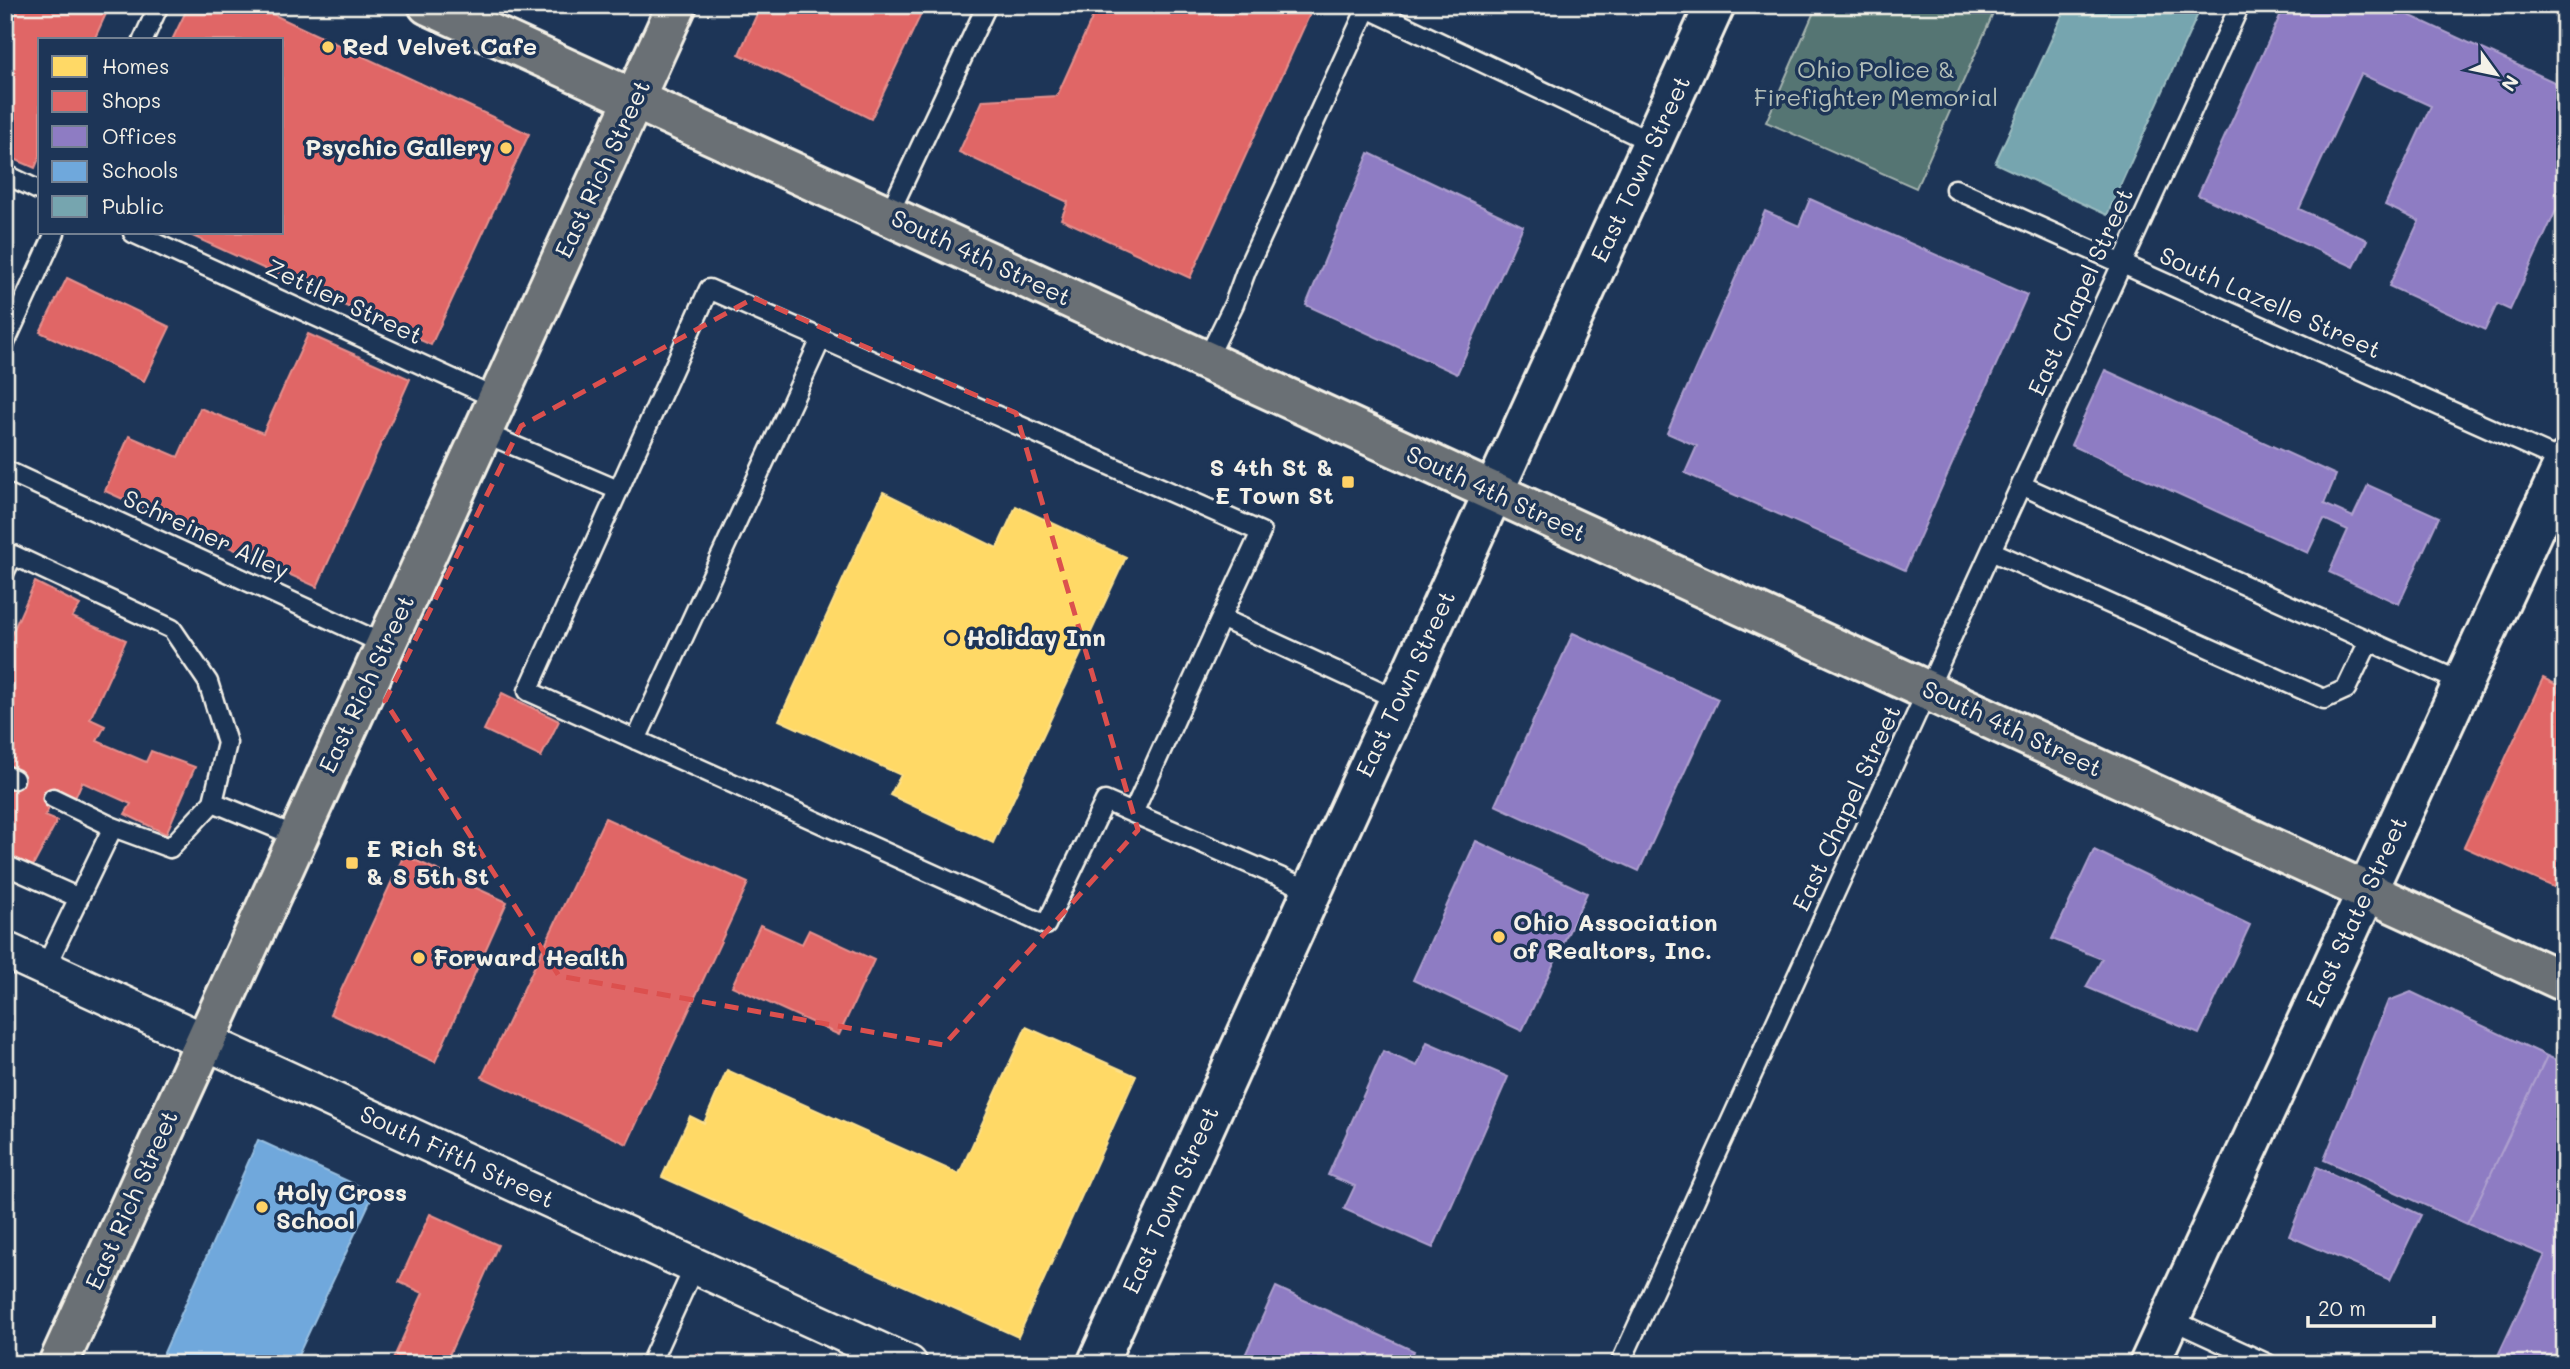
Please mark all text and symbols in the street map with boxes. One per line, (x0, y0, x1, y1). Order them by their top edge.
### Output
place label: Red Velvet Cafe (342, 30, 537, 61)
legend (38, 38, 284, 234)
north arrow (2462, 38, 2532, 108)
marker: Red Velvet Cafe (320, 39, 336, 55)
text: Homes (102, 52, 169, 79)
park label: Ohio Police & Firefighter Memorial (1754, 53, 1998, 112)
street label: East Town Street (1583, 70, 1696, 267)
text: N (2496, 71, 2525, 96)
street label: East Rich Street (547, 74, 656, 262)
text: Shops (102, 86, 161, 113)
text: Offices (102, 122, 177, 149)
place label: Psychic Gallery (305, 131, 492, 162)
marker: Psychic Gallery (498, 140, 514, 156)
text: Schools (102, 156, 178, 183)
street label: East Chapel Street (2020, 183, 2139, 400)
text: Public (102, 192, 164, 219)
street label: South 4th Street (887, 201, 1077, 312)
street label: South Lazelle Street (2155, 239, 2386, 364)
street label: Zettler Street (261, 251, 428, 350)
street label: South 4th Street (1402, 437, 1592, 548)
place label: S 4th St & E Town St (1210, 451, 1334, 510)
marker: S 4th St & E Town St (1340, 474, 1356, 490)
street label: Schreiner Alley (119, 482, 294, 586)
street label: East Town Street (1348, 585, 1461, 782)
street label: East Rich Street (311, 589, 420, 777)
place label: Holiday Inn (966, 621, 1106, 652)
marker: Holiday Inn (944, 630, 960, 646)
street label: South 4th Street (1918, 672, 2108, 783)
street label: East Chapel Street (1784, 699, 1907, 915)
street label: East State Street (2298, 811, 2413, 1012)
place label: E Rich St & S 5th St (366, 832, 489, 891)
marker: E Rich St & S 5th St (344, 855, 360, 871)
place label: Ohio Association of Realtors, Inc. (1513, 906, 1718, 965)
marker: Ohio Association of Realtors, Inc. (1491, 929, 1507, 945)
place label: Forward Health (433, 941, 624, 972)
marker: Forward Health (411, 950, 427, 966)
street label: South Fifth Street (356, 1097, 560, 1214)
street label: East Town Street (1114, 1101, 1225, 1298)
street label: East Rich Street (77, 1105, 184, 1294)
place label: Holy Cross School (276, 1176, 407, 1235)
marker: Holy Cross School (254, 1199, 270, 1215)
scale bar (2308, 1285, 2434, 1329)
text: 20 m (2318, 1294, 2366, 1321)

